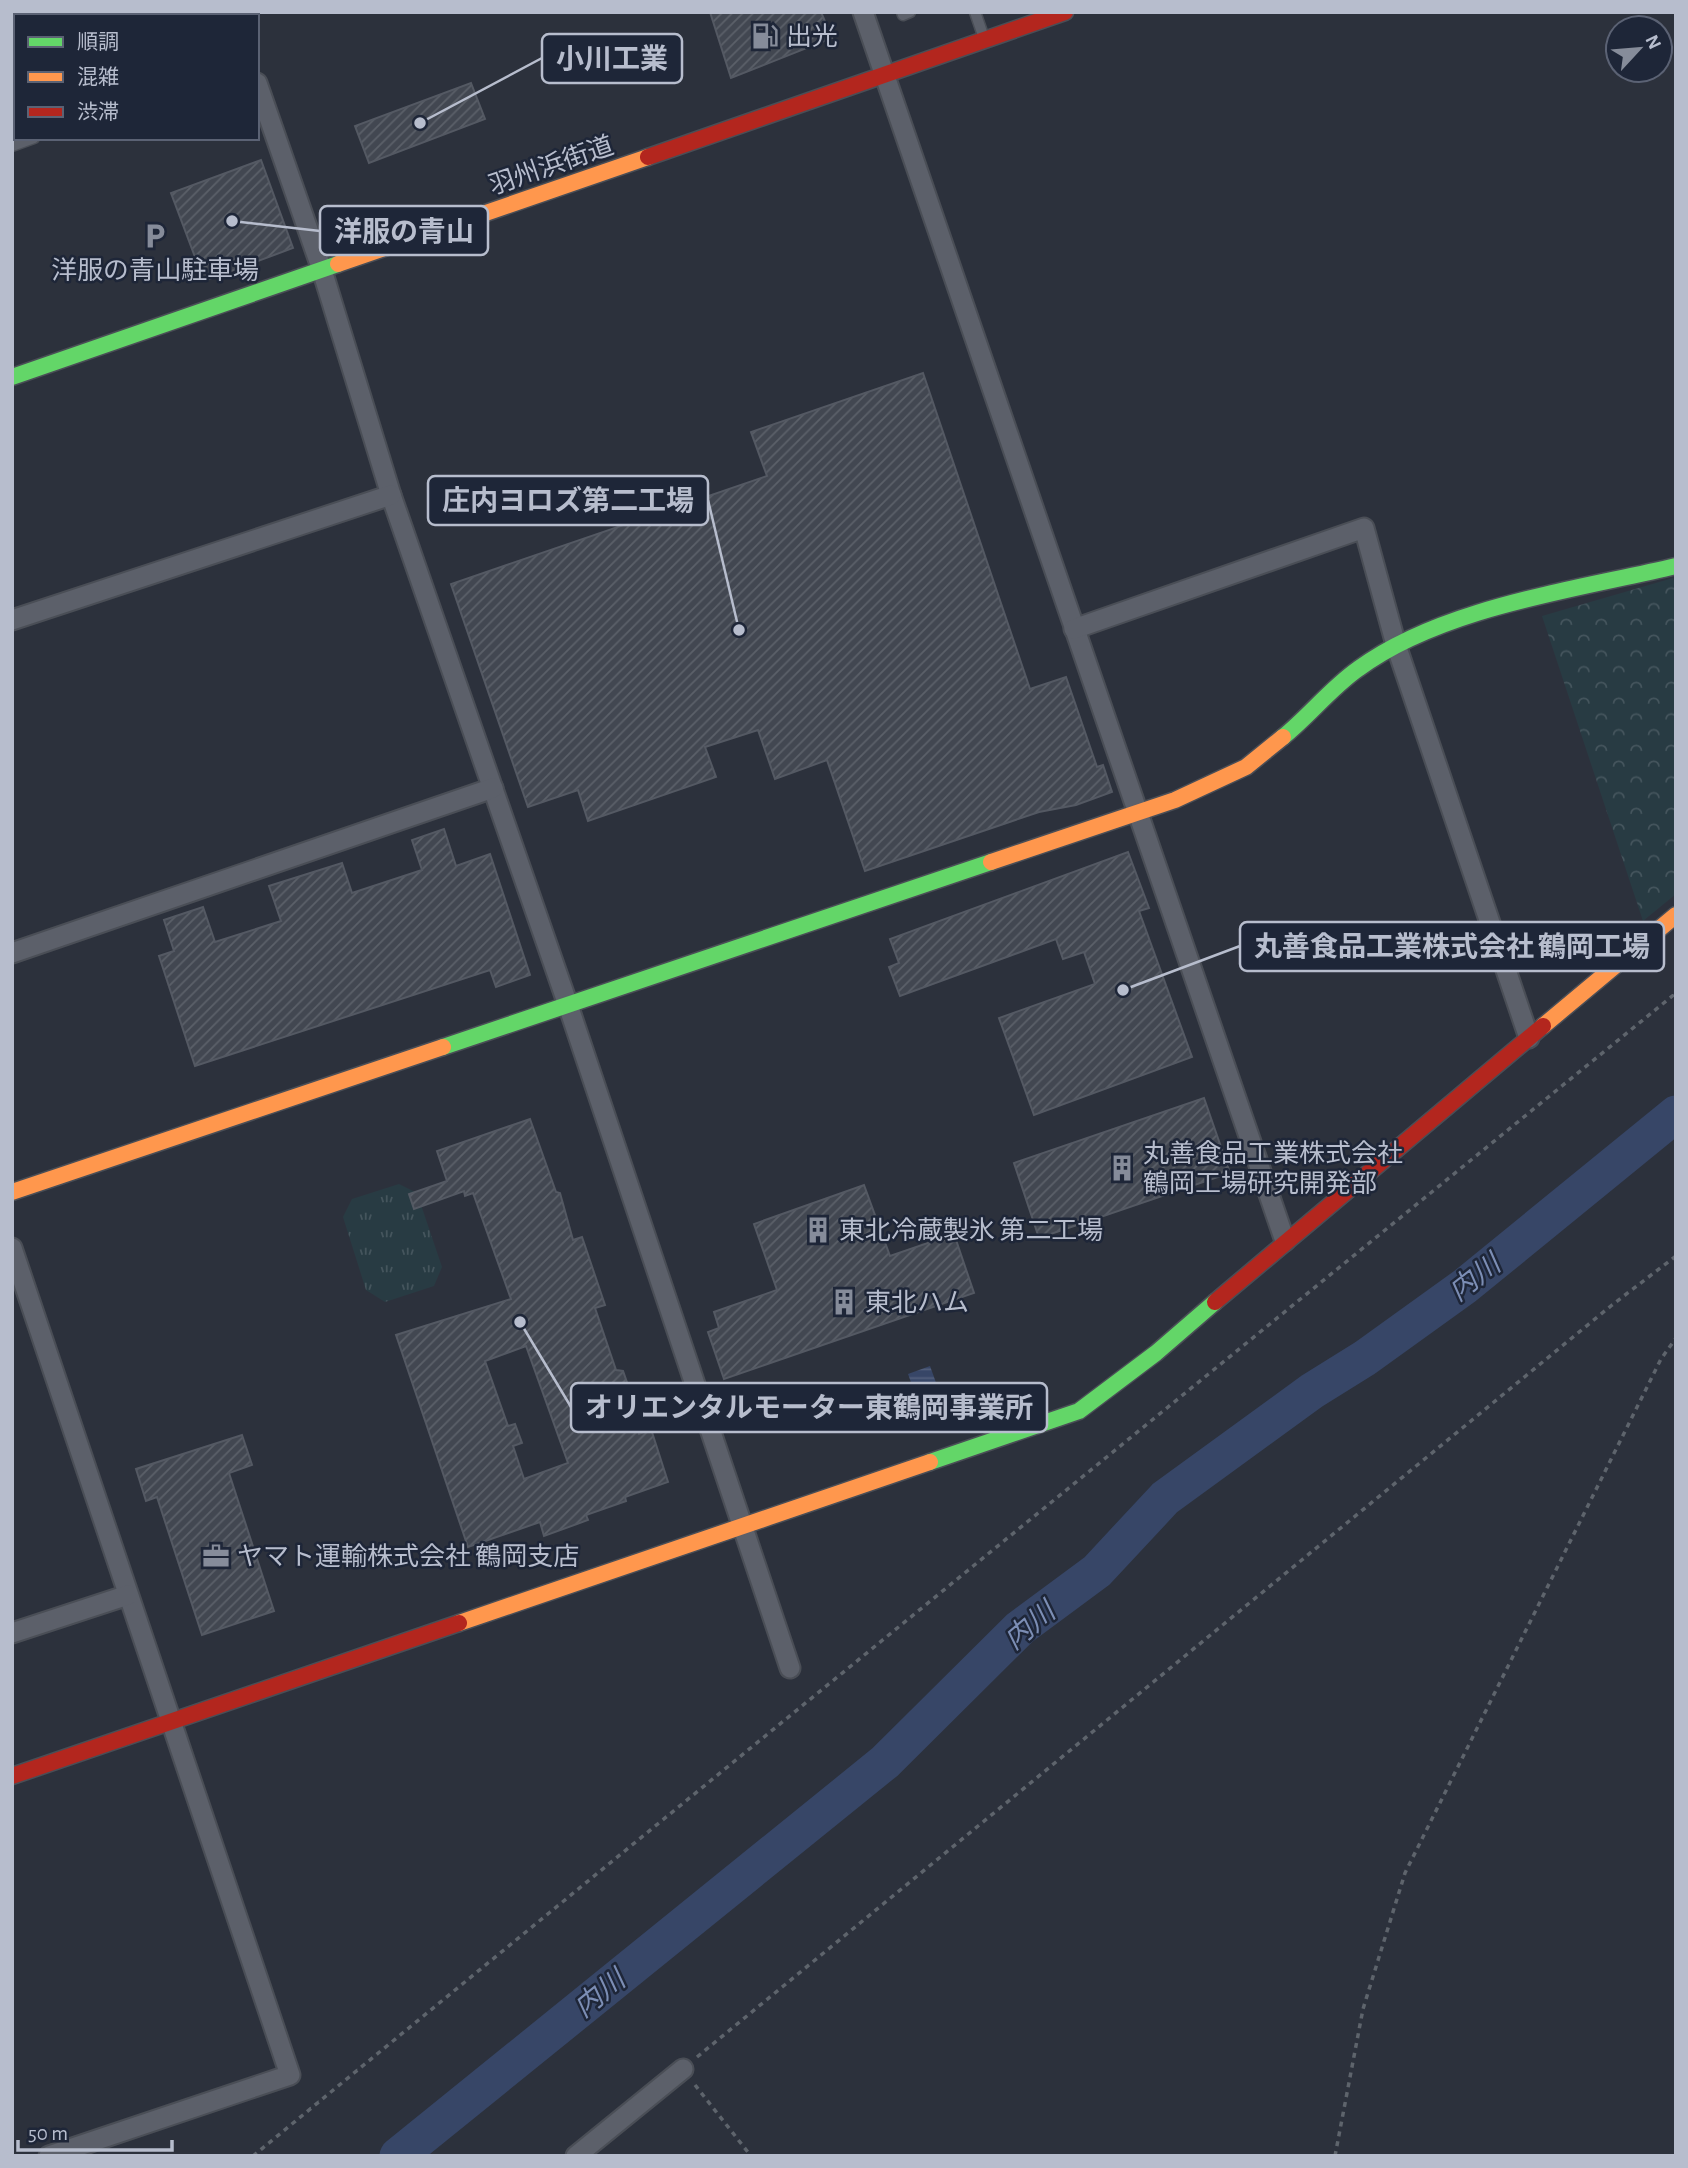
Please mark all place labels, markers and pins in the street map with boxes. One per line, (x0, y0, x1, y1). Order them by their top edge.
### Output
fuel station icon: 出光 (750, 21, 780, 51)
place label: 出光 (786, 23, 838, 50)
callout: 小川工業 (542, 34, 682, 83)
callout: 洋服の青山 (320, 206, 488, 255)
parking icon: 洋服の青山駐車場 (140, 221, 170, 251)
place label: 洋服の青山駐車場 (51, 256, 259, 284)
callout: 庄内ヨロズ第二工場 (428, 476, 708, 525)
callout: 丸善食品工業株式会社 鶴岡工場 (1240, 922, 1664, 971)
place label: 丸善食品工業株式会社 鶴岡工場研究開発部 (1143, 1139, 1403, 1197)
building icon: 丸善食品工業株式会社 鶴岡工場研究開発部 (1107, 1153, 1137, 1183)
building icon: 東北冷蔵製氷 第二工場 (803, 1215, 833, 1245)
place label: 東北冷蔵製氷 第二工場 (839, 1217, 1103, 1244)
building icon: 東北ハム (829, 1287, 859, 1317)
place label: 東北ハム (865, 1289, 969, 1316)
callout: オリエンタルモーター東鶴岡事業所 (571, 1383, 1047, 1432)
office icon: ヤマト運輸株式会社 鶴岡支店 (201, 1541, 231, 1571)
place label: ヤマト運輸株式会社 鶴岡支店 (237, 1543, 579, 1570)

